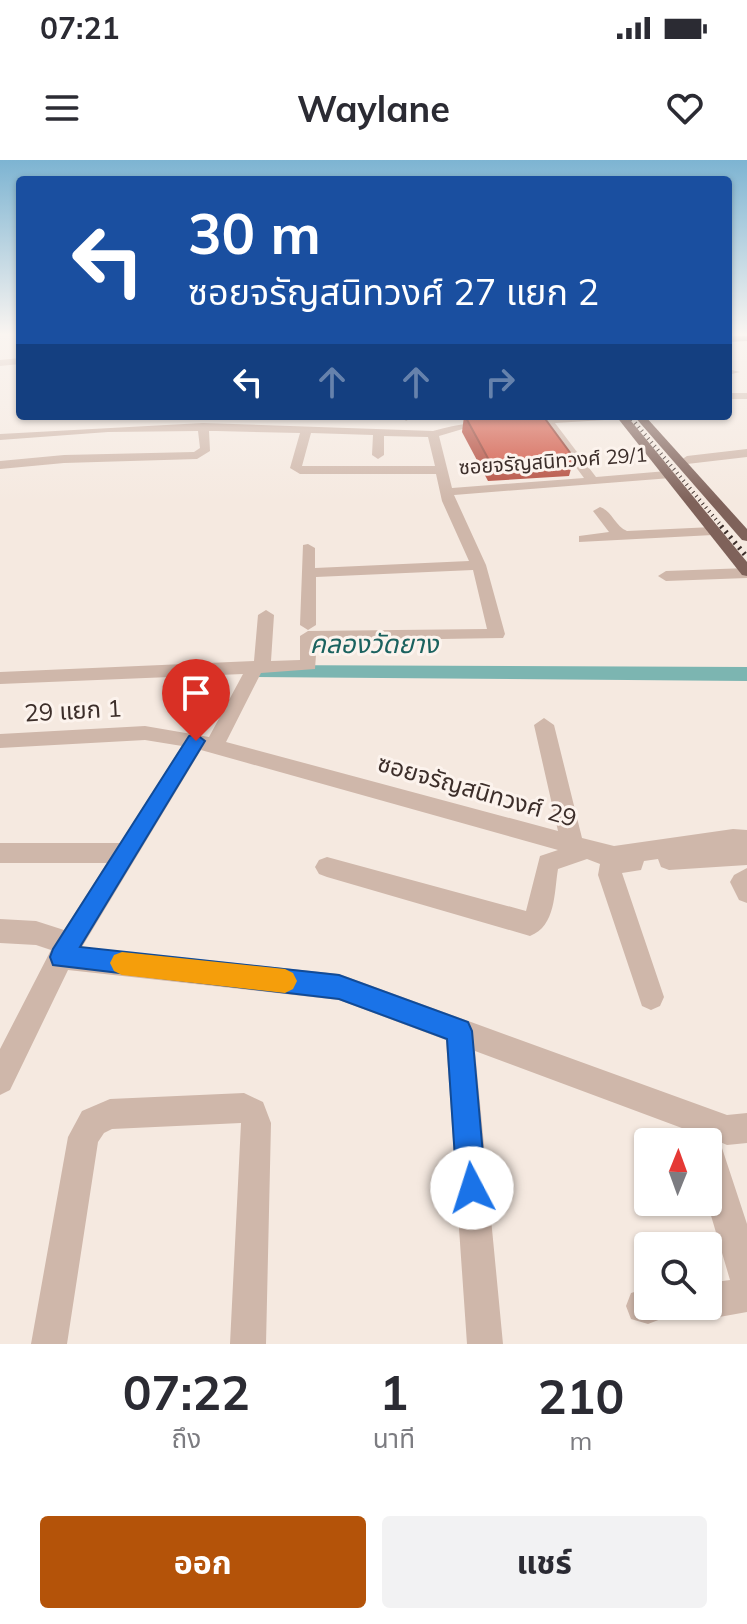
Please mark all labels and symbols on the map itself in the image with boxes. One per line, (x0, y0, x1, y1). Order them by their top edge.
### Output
street label: ซอยจรัญสนิทวงศ์ 29/1 (458, 441, 648, 480)
water label: คลองวัดยาง (310, 627, 439, 660)
pin (162, 659, 230, 741)
street label: 29 แยก 1 (24, 692, 122, 728)
street label: ซอยจรัญสนิทวงศ์ 29 (374, 747, 580, 833)
north arrow (634, 1128, 722, 1216)
position arrow (430, 1146, 514, 1230)

